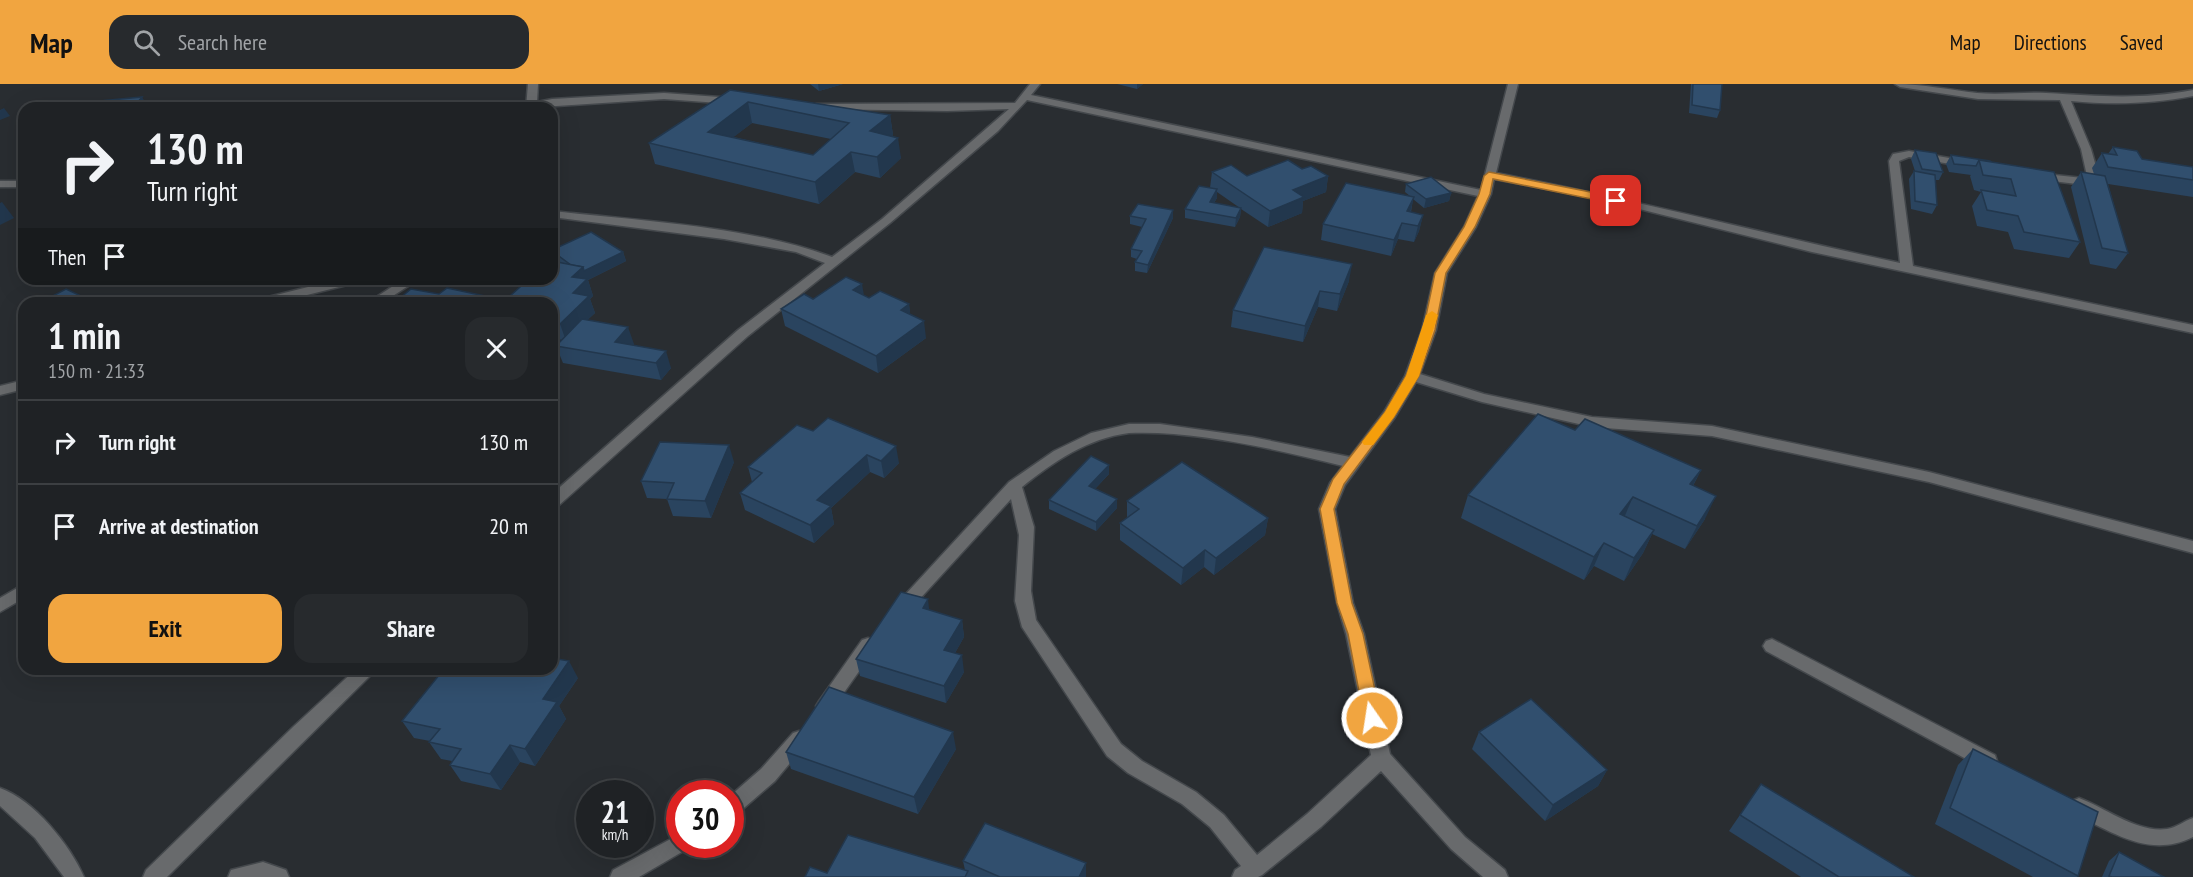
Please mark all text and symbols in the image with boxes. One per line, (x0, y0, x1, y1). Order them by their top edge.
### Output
search box (109, 15, 529, 69)
text: Map (30, 24, 73, 61)
icon: search (130, 26, 163, 59)
text: Search here (178, 28, 267, 56)
text: Map (1950, 29, 1981, 56)
text: Directions (2014, 29, 2087, 56)
text: Saved (2120, 29, 2163, 56)
text: 130 m (147, 121, 244, 176)
icon: right (48, 126, 126, 204)
text: Turn right (147, 174, 238, 208)
pin (1590, 175, 1641, 226)
icon: arrive (1599, 184, 1632, 217)
icon: arrive (98, 240, 131, 273)
text: Then (48, 243, 86, 271)
text: 1 min (48, 312, 121, 359)
button: close (465, 317, 528, 380)
text: 150 m · 21:33 (48, 358, 145, 384)
icon: right (48, 426, 81, 459)
text: Turn right (99, 428, 176, 456)
text: 130 m (479, 428, 528, 456)
icon: arrive (48, 510, 81, 543)
text: Arrive at destination (99, 512, 259, 540)
text: 20 m (489, 512, 528, 540)
button: Exit (48, 594, 282, 663)
button: Share (294, 594, 528, 663)
position arrow (1340, 686, 1404, 750)
speed limit sign: 30 (666, 780, 744, 858)
text: 21 (601, 792, 629, 831)
text: km/h (602, 825, 628, 844)

